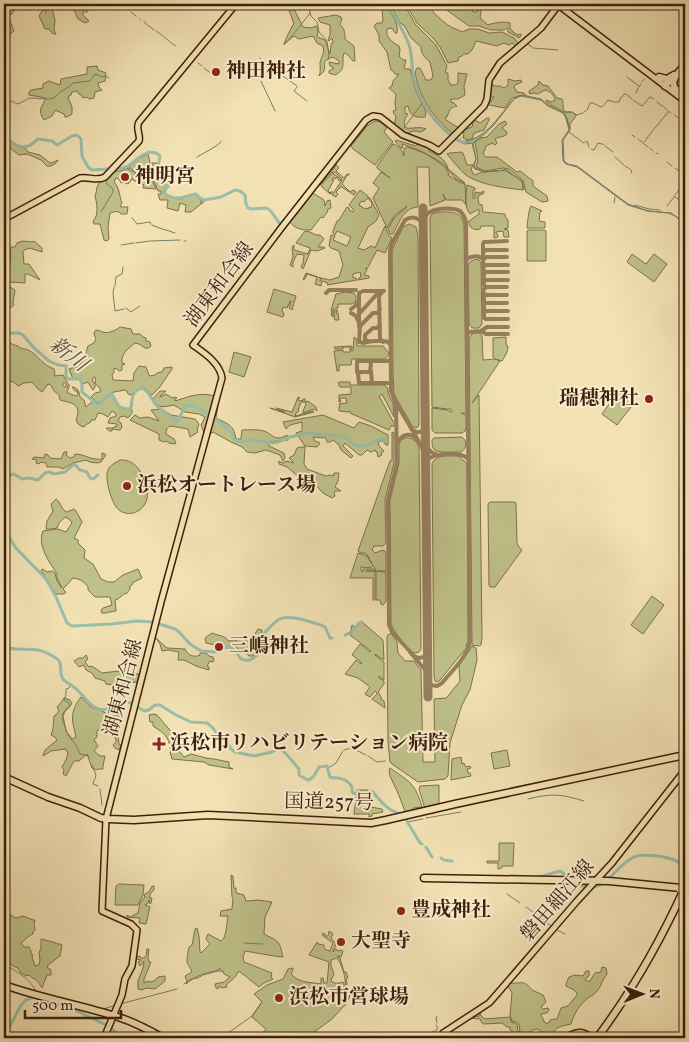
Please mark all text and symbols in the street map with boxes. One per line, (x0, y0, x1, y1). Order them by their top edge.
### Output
place label: 神田神社 (226, 58, 306, 86)
marker: 神田神社 (210, 66, 222, 78)
place label: 神明宮 (135, 163, 195, 191)
marker: 神明宮 (119, 171, 131, 183)
street label: 湖東和合線 (179, 237, 261, 333)
water label: 新川 (43, 331, 95, 381)
place label: 瑞穂神社 (559, 385, 639, 413)
marker: 瑞穂神社 (643, 393, 655, 405)
place label: 浜松オートレース場 (137, 472, 316, 500)
marker: 浜松オートレース場 (121, 480, 133, 492)
place label: 三嶋神社 (229, 633, 309, 661)
street label: 湖東和合線 (98, 636, 150, 740)
marker: 三嶋神社 (213, 641, 225, 653)
place label: 浜松市リハビリテーション病院 (170, 730, 448, 758)
marker: 浜松市リハビリテーション病院 (152, 737, 166, 751)
street label: 国道257号 (284, 788, 374, 818)
street label: 磐田細江線 (515, 854, 601, 948)
place label: 豊成神社 (411, 897, 491, 925)
marker: 豊成神社 (395, 905, 407, 917)
place label: 大聖寺 (351, 928, 411, 956)
marker: 大聖寺 (335, 936, 347, 948)
north arrow (616, 970, 666, 1020)
place label: 浜松市営球場 (289, 984, 409, 1012)
scale bar (25, 987, 121, 1019)
text: N (644, 989, 663, 999)
marker: 浜松市営球場 (273, 992, 285, 1004)
text: 500 m (32, 996, 74, 1017)

